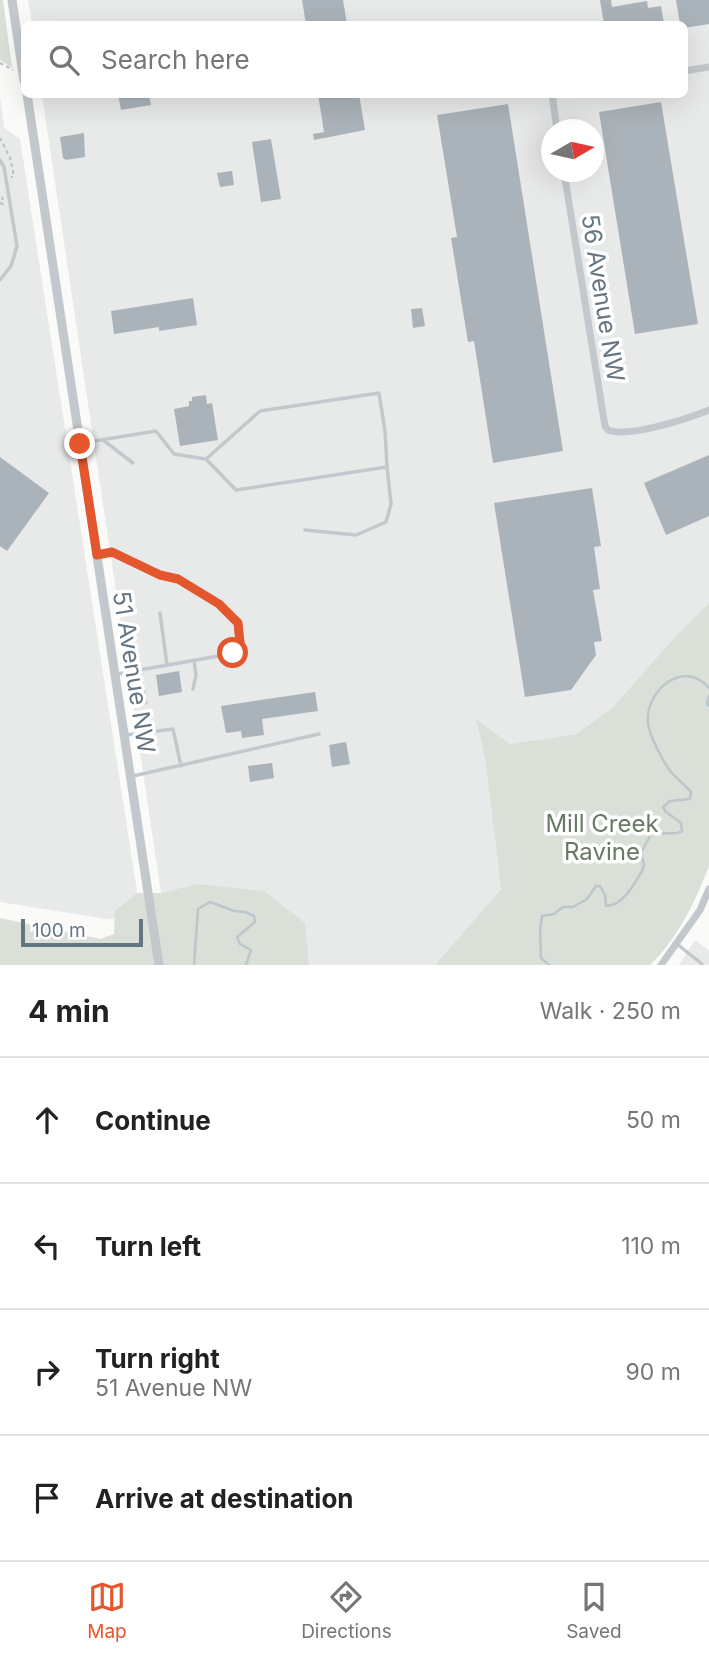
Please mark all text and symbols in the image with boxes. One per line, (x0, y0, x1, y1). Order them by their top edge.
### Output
search box (21, 21, 688, 98)
icon: search (45, 41, 83, 79)
text: Search here (101, 44, 250, 75)
north arrow (541, 119, 604, 182)
street label: 56 Avenue NW (575, 212, 631, 384)
route end (64, 428, 95, 459)
street label: 51 Avenue NW (107, 589, 161, 756)
route start (217, 637, 248, 668)
park label: Mill Creek Ravine (545, 809, 659, 866)
scale bar (21, 916, 144, 948)
text: 100 m (32, 919, 86, 942)
text: 4 min (28, 993, 110, 1029)
text: Walk · 250 m (540, 997, 681, 1025)
icon: ahead (28, 1101, 66, 1139)
text: Continue (95, 1105, 211, 1136)
text: 50 m (626, 1106, 681, 1134)
icon: left (28, 1227, 66, 1265)
text: Turn left (95, 1231, 201, 1262)
text: 110 m (621, 1232, 681, 1260)
text: Turn right (95, 1343, 220, 1374)
icon: right (28, 1353, 66, 1391)
text: 90 m (626, 1358, 681, 1386)
text: 51 Avenue NW (95, 1374, 252, 1402)
icon: arrive (28, 1479, 66, 1517)
text: Arrive at destination (95, 1483, 354, 1514)
tab: Map (87, 1578, 127, 1643)
tab: Directions (301, 1578, 392, 1643)
tab: Saved (566, 1578, 622, 1643)

